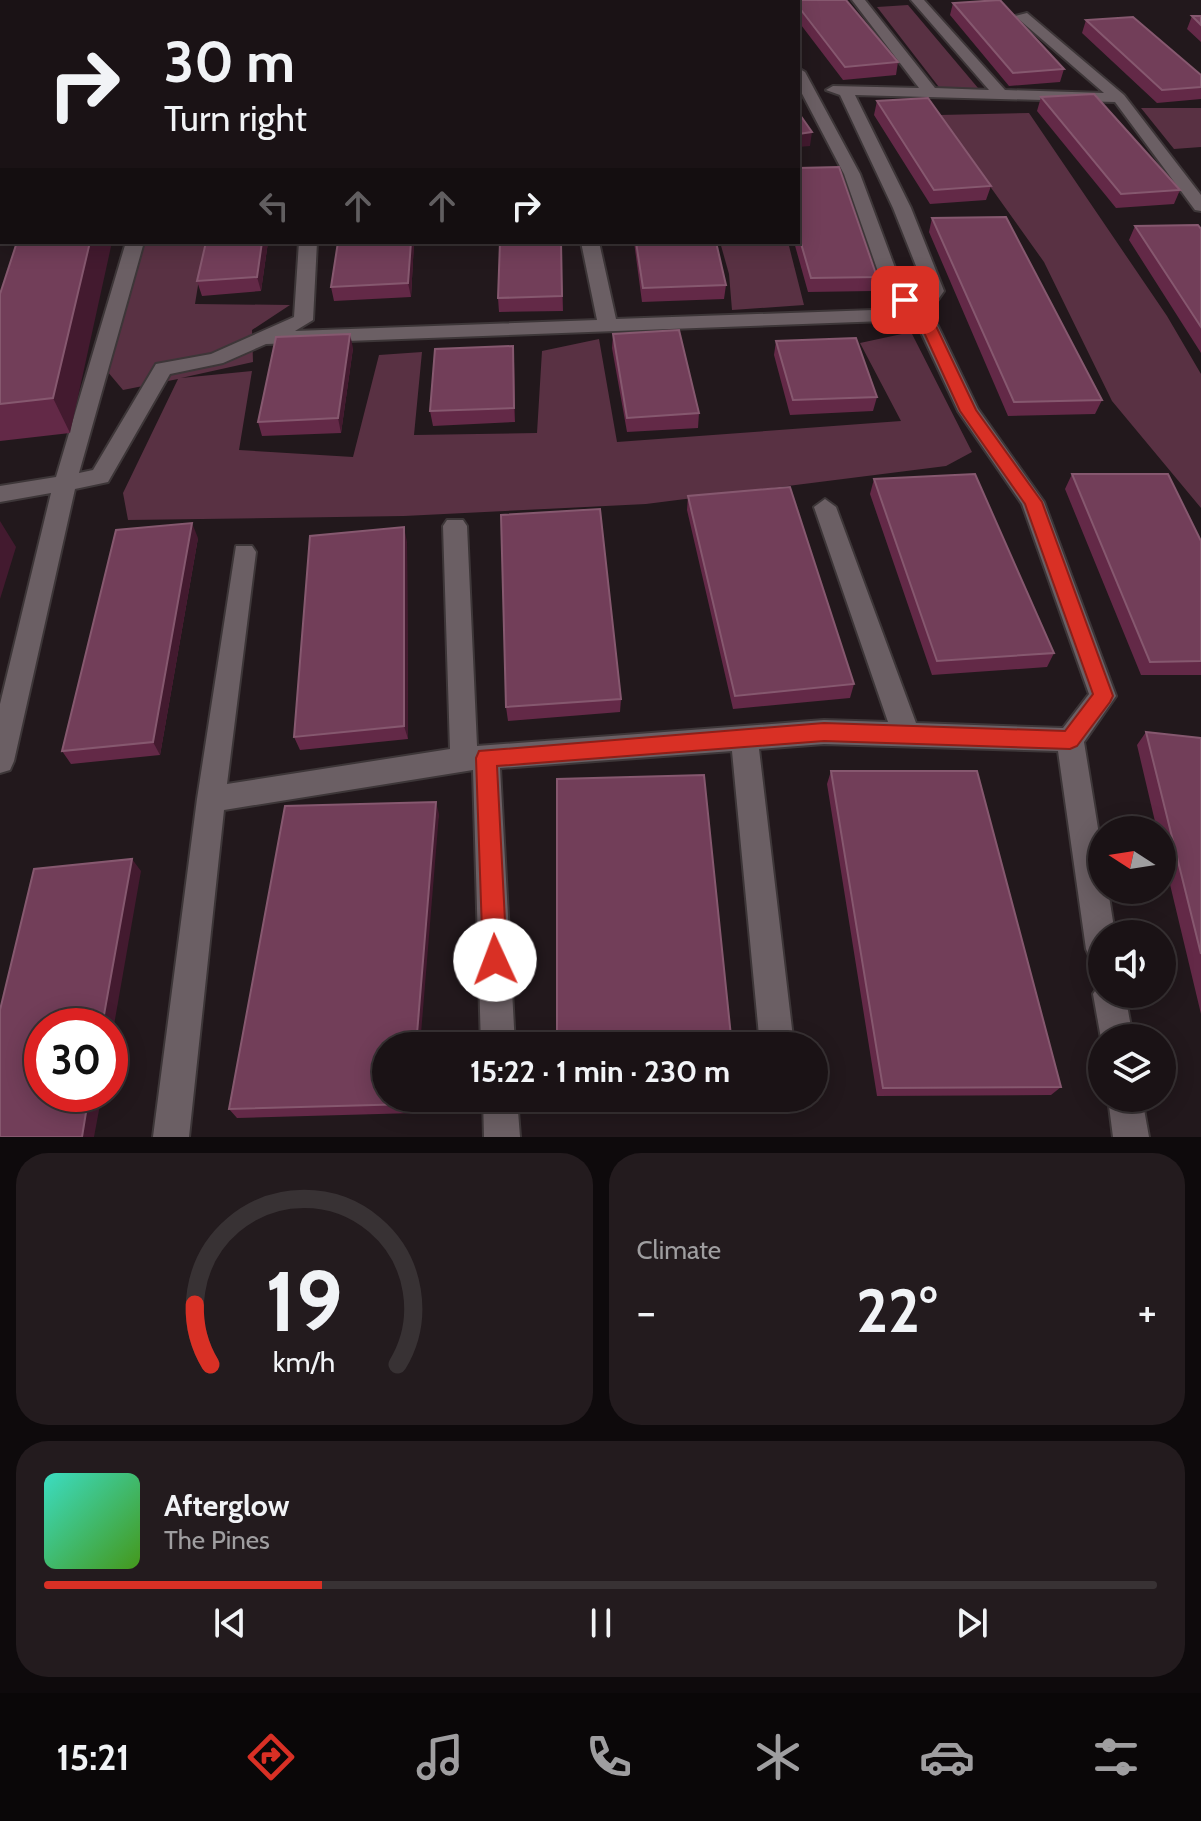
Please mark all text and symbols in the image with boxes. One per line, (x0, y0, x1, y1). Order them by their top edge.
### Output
text: 30 m (164, 28, 295, 96)
icon: right (32, 32, 136, 136)
text: Turn right (164, 96, 307, 140)
icon: left (252, 184, 296, 228)
icon: ahead (336, 184, 380, 228)
icon: ahead (420, 184, 464, 228)
icon: right (504, 184, 548, 228)
pin (871, 266, 939, 334)
icon: arrive (883, 278, 927, 322)
north arrow (1088, 816, 1176, 904)
map controls (1088, 816, 1176, 1112)
position arrow (453, 918, 537, 1002)
button: sound (1088, 920, 1176, 1008)
speed limit sign: 30 (24, 1008, 128, 1112)
button: layers (1088, 1024, 1176, 1112)
text: 15:22 · 1 min · 230 m (470, 1053, 730, 1090)
text: Climate (637, 1234, 721, 1266)
text: 19 (266, 1251, 343, 1352)
text: 22° (856, 1274, 937, 1347)
text: − (637, 1285, 656, 1338)
text: + (1138, 1285, 1157, 1338)
text: km/h (273, 1344, 336, 1379)
text: Afterglow (164, 1487, 290, 1524)
text: The Pines (164, 1524, 270, 1556)
icon: previous (208, 1601, 252, 1645)
icon: pause (579, 1601, 623, 1645)
icon: next (950, 1601, 994, 1645)
icon: directions (243, 1729, 299, 1785)
icon: music (412, 1729, 468, 1785)
icon: phone (581, 1729, 637, 1785)
icon: climate (750, 1729, 806, 1785)
icon: car (919, 1729, 975, 1785)
icon: filters (1088, 1729, 1144, 1785)
text: 15:21 (57, 1735, 130, 1779)

